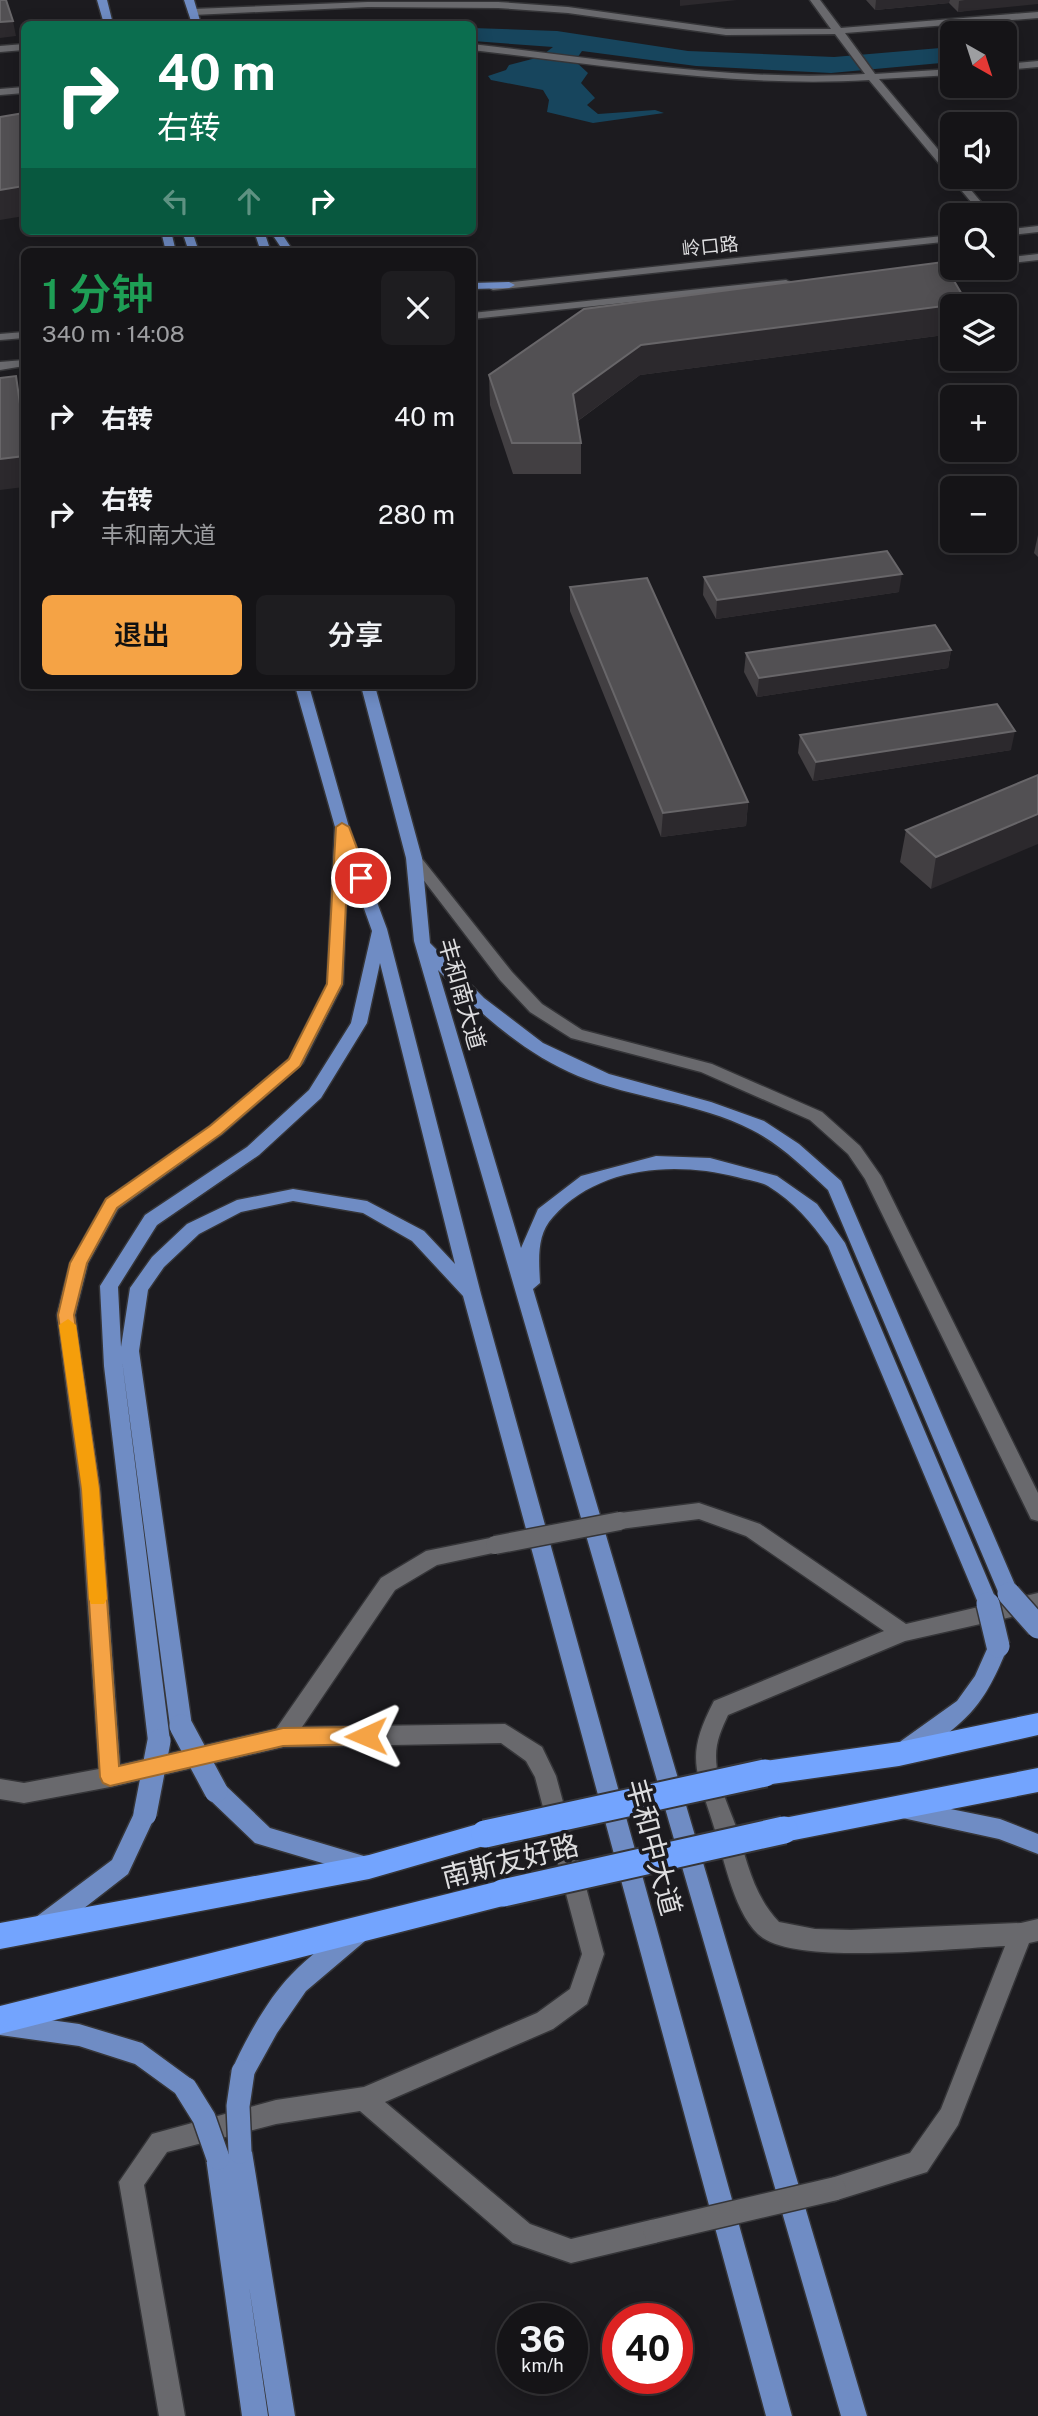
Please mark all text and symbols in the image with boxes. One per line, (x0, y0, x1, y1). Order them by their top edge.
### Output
north arrow (940, 21, 1017, 98)
map controls (940, 21, 1017, 553)
text: 40 m (157, 43, 276, 101)
icon: right (42, 49, 133, 140)
text: 右转 (157, 109, 221, 146)
button: sound (940, 112, 1017, 189)
icon: left (157, 182, 195, 220)
icon: ahead (230, 182, 268, 220)
icon: right (303, 182, 341, 220)
button: search (940, 203, 1017, 280)
street label: 岭口路 (680, 232, 740, 260)
text: 1 分钟 (42, 269, 153, 318)
button: close (381, 271, 455, 345)
button: layers (940, 294, 1017, 371)
text: 340 m · 14:08 (42, 320, 185, 347)
button: + (940, 385, 1017, 462)
icon: right (42, 397, 80, 435)
text: 40 m (394, 401, 455, 432)
text: 右转 (101, 403, 153, 434)
button: − (940, 476, 1017, 553)
text: 右转 (101, 484, 153, 515)
icon: right (42, 495, 80, 533)
text: 280 m (378, 499, 455, 530)
text: 丰和南大道 (101, 521, 216, 548)
button: 退出 (42, 595, 242, 675)
button: 分享 (256, 595, 455, 675)
pin (331, 848, 391, 908)
icon: arrive (342, 859, 380, 897)
street label: 丰和南大道 (434, 935, 491, 1053)
position arrow (329, 1699, 403, 1773)
street label: 丰和中大道 (620, 1775, 689, 1919)
street label: 南斯友好路 (438, 1828, 582, 1893)
speed limit sign: 40 (602, 2303, 693, 2394)
text: 36 (519, 2319, 566, 2360)
text: km/h (521, 2355, 564, 2376)

